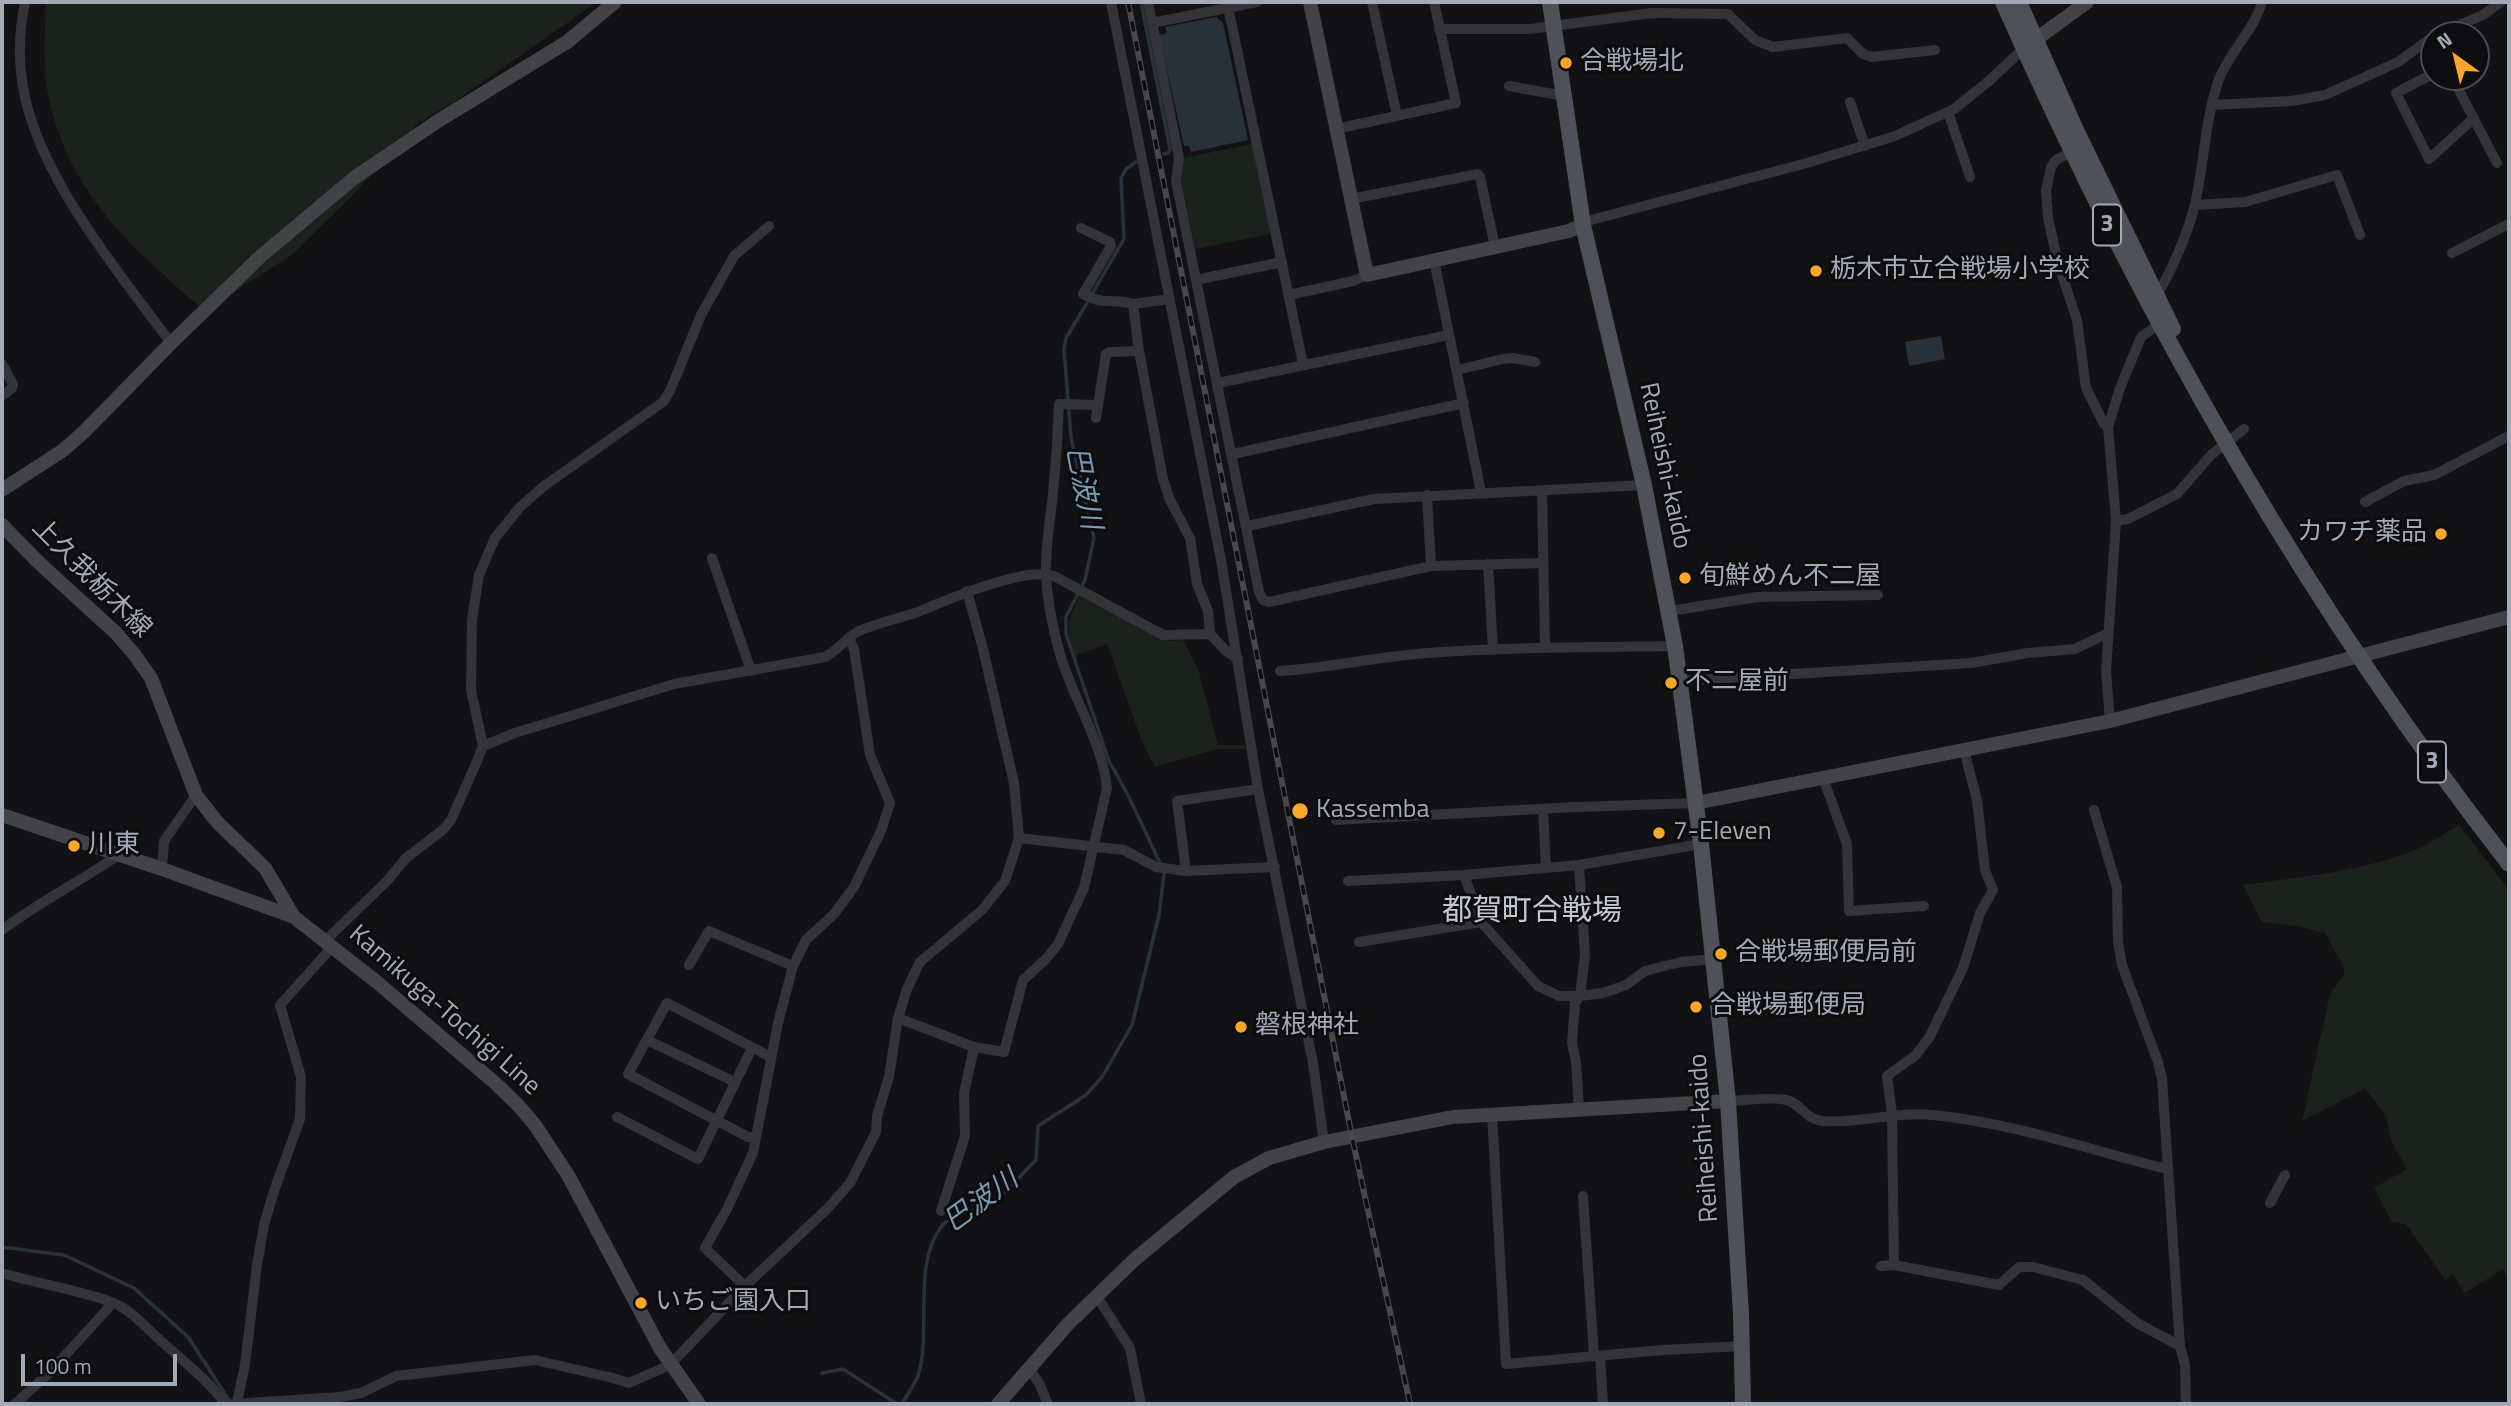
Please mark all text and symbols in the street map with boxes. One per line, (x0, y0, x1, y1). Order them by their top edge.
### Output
north arrow (2420, 21, 2490, 91)
text: N (2431, 24, 2458, 56)
place label: 合戦場北 (1580, 47, 1684, 79)
marker: 合戦場北 (1558, 55, 1574, 71)
road number: 3 (2093, 205, 2121, 246)
place label: 栃木市立合戦場小学校 (1830, 255, 2090, 287)
marker: 栃木市立合戦場小学校 (1808, 263, 1824, 279)
street label: Reiheishi-kaido (1631, 380, 1697, 552)
water label: 巴波川 (1057, 444, 1107, 532)
street label: 上久我栃木線 (25, 513, 157, 645)
place label: カワチ薬品 (2297, 518, 2427, 550)
marker: カワチ薬品 (2433, 526, 2449, 542)
place label: 旬鮮めん不二屋 (1699, 562, 1881, 594)
marker: 旬鮮めん不二屋 (1677, 570, 1693, 586)
place label: 不二屋前 (1685, 667, 1789, 699)
marker: 不二屋前 (1663, 675, 1679, 691)
road number: 3 (2418, 742, 2446, 782)
place label: Kassemba (1316, 795, 1430, 827)
marker: Kassemba (1290, 801, 1310, 821)
place label: 7-Eleven (1673, 817, 1772, 849)
marker: 7-Eleven (1651, 825, 1667, 841)
place label: 川東 (88, 830, 140, 862)
marker: 川東 (66, 838, 82, 854)
district label: 都賀町合戦場 (1442, 895, 1622, 931)
street label: Kamikuga-Tochigi Line (342, 919, 546, 1103)
place label: 合戦場郵便局前 (1735, 938, 1917, 970)
marker: 合戦場郵便局前 (1713, 946, 1729, 962)
place label: 合戦場郵便局 (1710, 991, 1866, 1023)
marker: 合戦場郵便局 (1688, 999, 1704, 1015)
place label: 磐根神社 (1255, 1011, 1359, 1043)
marker: 磐根神社 (1233, 1019, 1249, 1035)
street label: Reiheishi-kaido (1684, 1053, 1726, 1223)
water label: 巴波川 (938, 1164, 1026, 1240)
place label: いちご園入口 (655, 1287, 811, 1319)
marker: いちご園入口 (633, 1295, 649, 1311)
scale bar (24, 1340, 180, 1384)
text: 100 m (34, 1350, 91, 1382)

